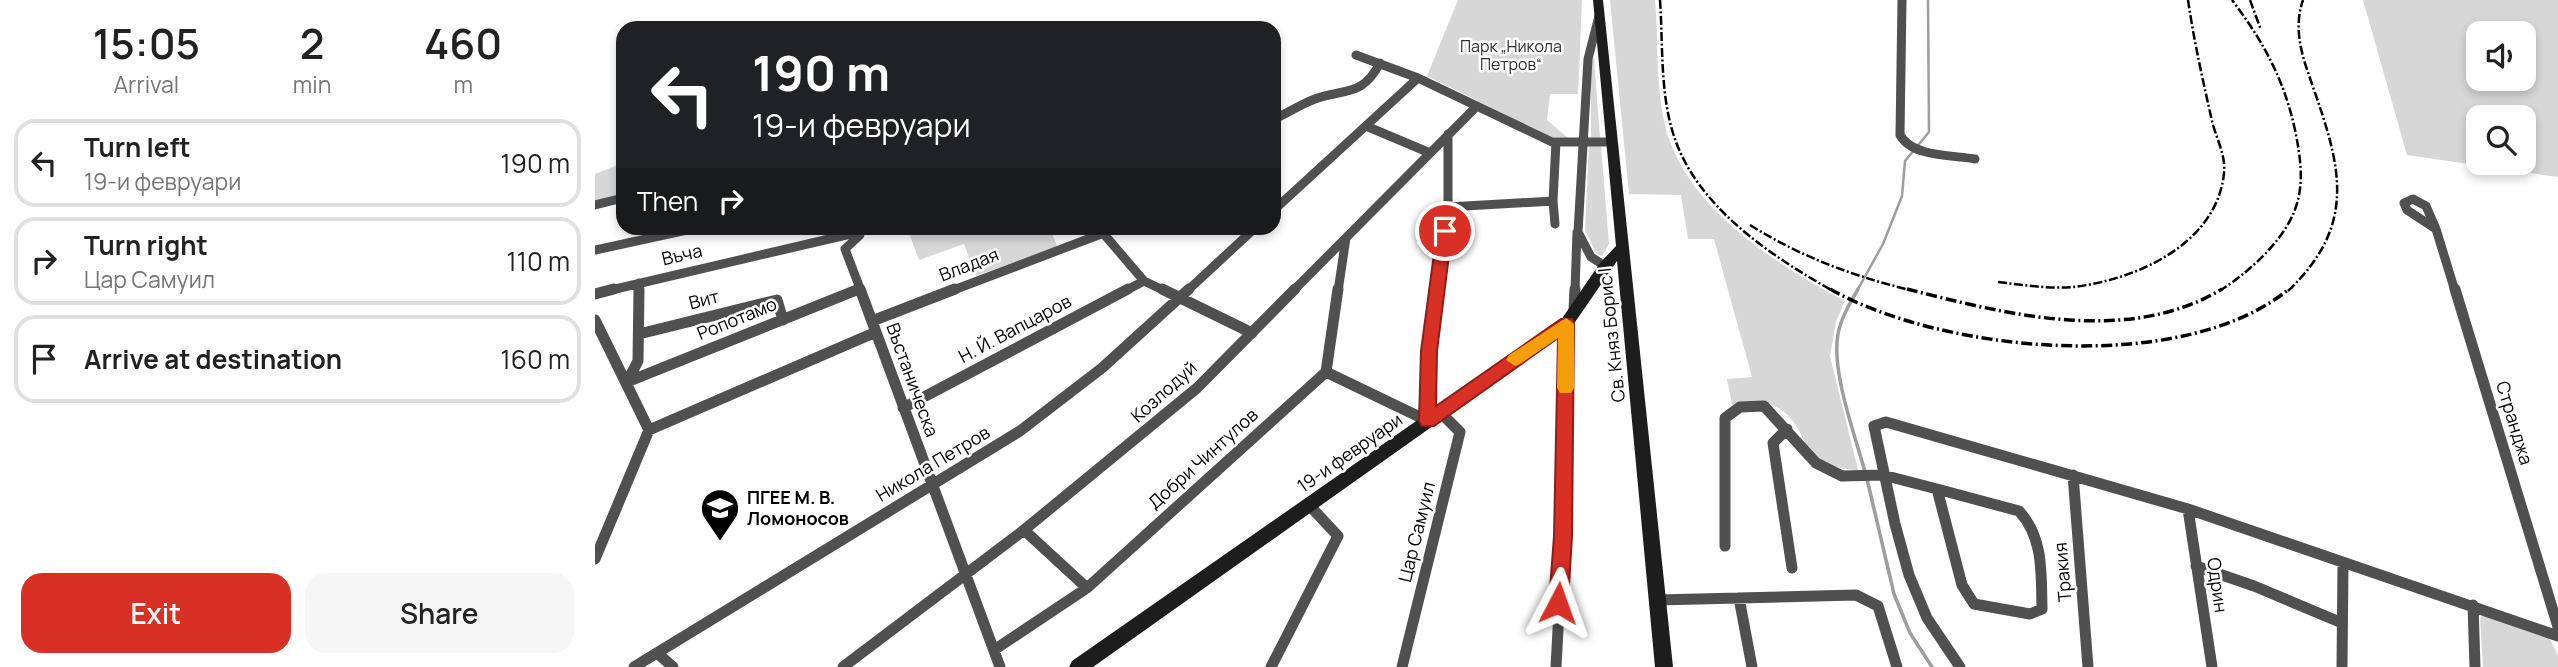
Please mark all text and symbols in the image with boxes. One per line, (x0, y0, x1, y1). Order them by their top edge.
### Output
text: 15:05 (93, 14, 200, 72)
text: 2 (300, 14, 324, 72)
text: 460 (424, 14, 502, 72)
map controls (2466, 21, 2536, 175)
button: sound (2466, 21, 2536, 91)
park label: Парк „Никола Петров“ (1460, 35, 1562, 75)
text: 190 m (752, 39, 890, 106)
icon: left (637, 49, 728, 140)
text: Arrival (114, 68, 179, 100)
text: min (293, 68, 331, 100)
text: m (453, 68, 473, 100)
text: 19-и февруари (752, 103, 971, 147)
button: search (2466, 105, 2536, 175)
text: Turn left (84, 129, 191, 165)
icon: left (25, 144, 63, 182)
text: 190 m (501, 145, 570, 181)
text: 19-и февруари (84, 165, 241, 197)
icon: right (712, 182, 750, 220)
text: Then (637, 183, 698, 219)
pin (1415, 201, 1475, 261)
icon: arrive (1426, 212, 1464, 250)
text: Turn right (84, 227, 208, 263)
street label: Въча (659, 238, 704, 270)
icon: right (25, 242, 63, 280)
street label: Владая (935, 242, 1002, 286)
text: 110 m (507, 243, 570, 279)
text: Цар Самуил (84, 263, 215, 295)
street label: Св. Княз Борис I (1592, 267, 1630, 403)
street label: Вит (686, 284, 721, 314)
street label: Н. Й. Вапцаров (954, 288, 1075, 368)
street label: Ропотамо (693, 291, 780, 345)
street label: Въстаническа (881, 319, 945, 440)
icon: arrive (25, 340, 63, 378)
text: Arrive at destination (84, 341, 342, 377)
text: 160 m (501, 341, 570, 377)
street label: Козлодуй (1125, 355, 1201, 427)
street label: Странджа (2491, 378, 2539, 467)
street label: Добри Чинтулов (1142, 402, 1263, 514)
street label: 19-и февруари (1292, 407, 1407, 497)
street label: Никола Петров (871, 419, 994, 507)
street label: Цар Самуил (1392, 479, 1440, 584)
place label: ПГЕЕ М. В. Ломоносов (747, 485, 849, 530)
school or university icon: ПГЕЕ М. В. Ломоносов (699, 487, 741, 542)
street label: Тракия (2047, 541, 2077, 603)
street label: Одрин (2202, 556, 2234, 614)
position arrow (1521, 566, 1595, 640)
button: Exit (21, 573, 291, 653)
button: Share (305, 573, 574, 653)

